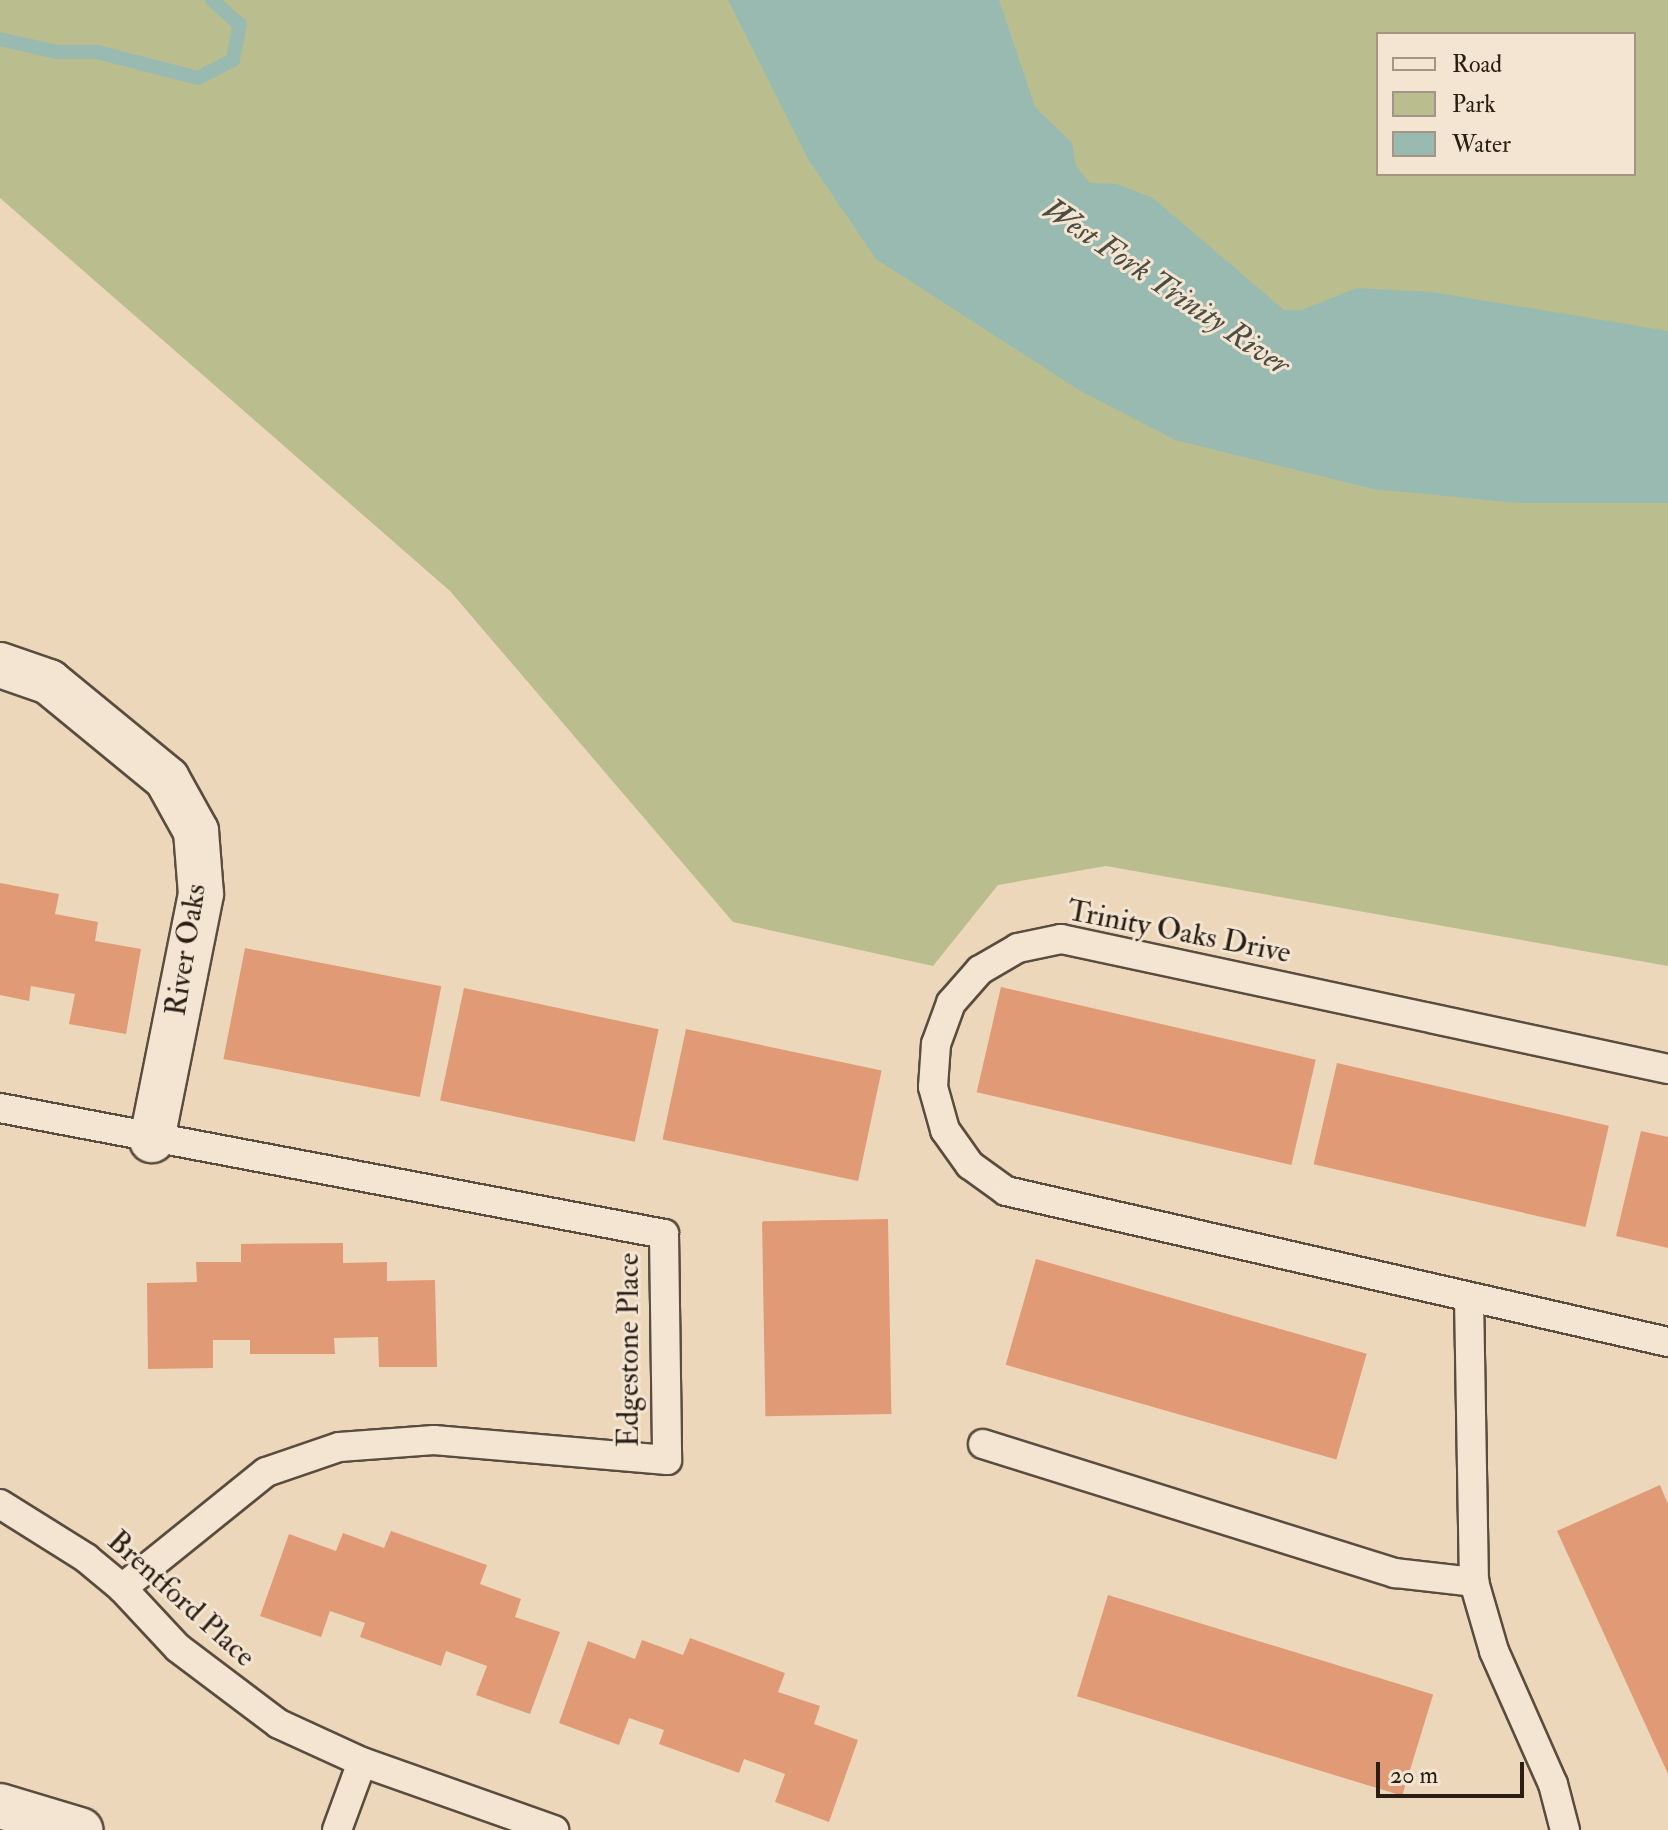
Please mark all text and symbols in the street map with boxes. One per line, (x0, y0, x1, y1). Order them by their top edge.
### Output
legend (1376, 32, 1636, 176)
text: Road (1452, 49, 1502, 80)
text: Park (1452, 89, 1496, 120)
text: Water (1452, 129, 1511, 160)
water label: West Fork Trinity River (1035, 190, 1297, 384)
street label: River Oaks (158, 881, 214, 1019)
street label: Trinity Oaks Drive (1064, 893, 1294, 971)
street label: Edgestone Place (611, 1253, 647, 1447)
street label: Brentford Place (100, 1523, 262, 1675)
scale bar (1380, 1746, 1528, 1796)
text: 20 m (1390, 1760, 1438, 1791)

